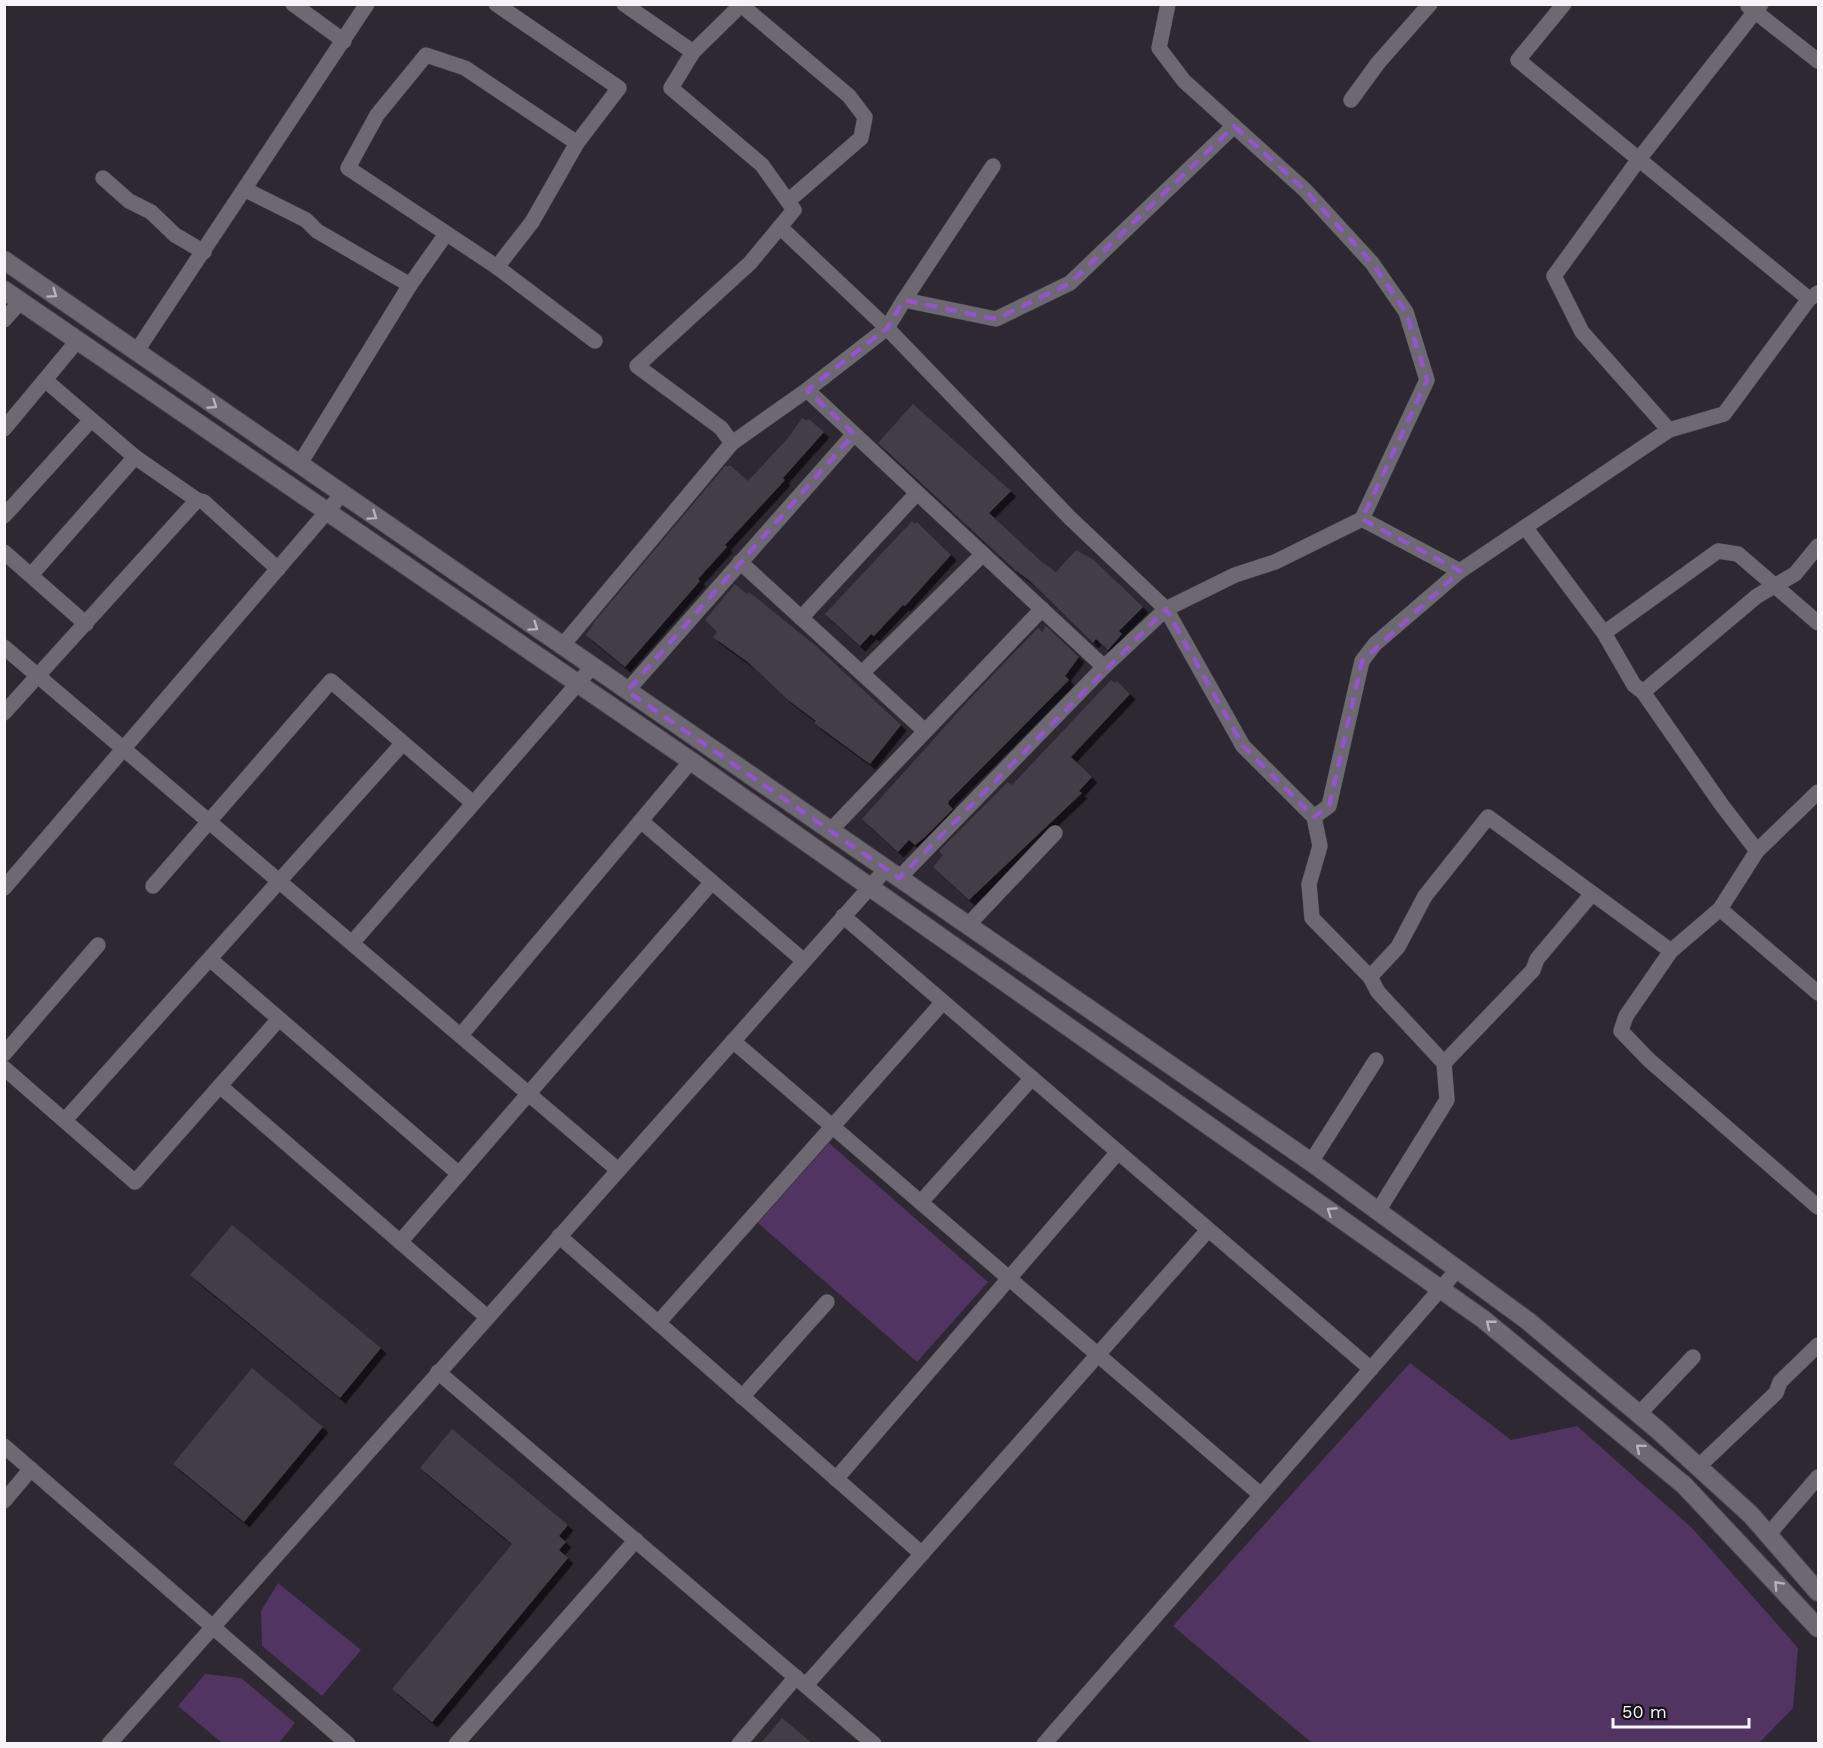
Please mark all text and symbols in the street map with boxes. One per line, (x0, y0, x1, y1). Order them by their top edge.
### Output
one-way arrow (46, 287, 57, 298)
one-way arrow (206, 398, 217, 409)
one-way arrow (367, 509, 378, 520)
one-way arrow (527, 620, 538, 631)
one-way arrow (1326, 1207, 1337, 1218)
one-way arrow (1485, 1320, 1496, 1331)
one-way arrow (1636, 1445, 1647, 1456)
one-way arrow (1775, 1581, 1786, 1592)
scale bar (1613, 1691, 1750, 1729)
text: 50 m (1622, 1701, 1667, 1722)

